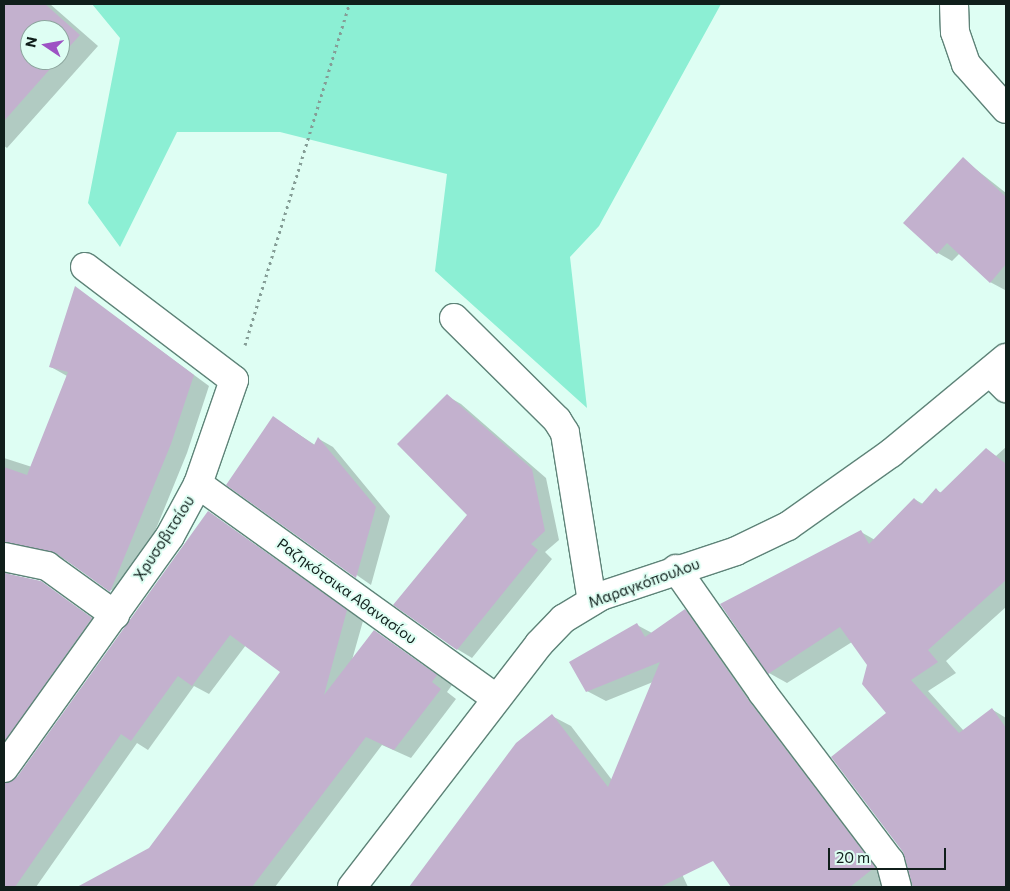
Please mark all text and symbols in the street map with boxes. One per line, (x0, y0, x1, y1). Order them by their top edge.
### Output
north arrow (20, 20, 70, 70)
text: N (21, 35, 40, 49)
street label: Χρυσοβιτσίου (130, 492, 198, 584)
street label: Ραζηκότσικα Αθανασίου (274, 534, 420, 648)
street label: Μαραγκόπουλου (586, 554, 702, 612)
scale bar (830, 838, 948, 870)
text: 20 m (836, 848, 870, 866)

